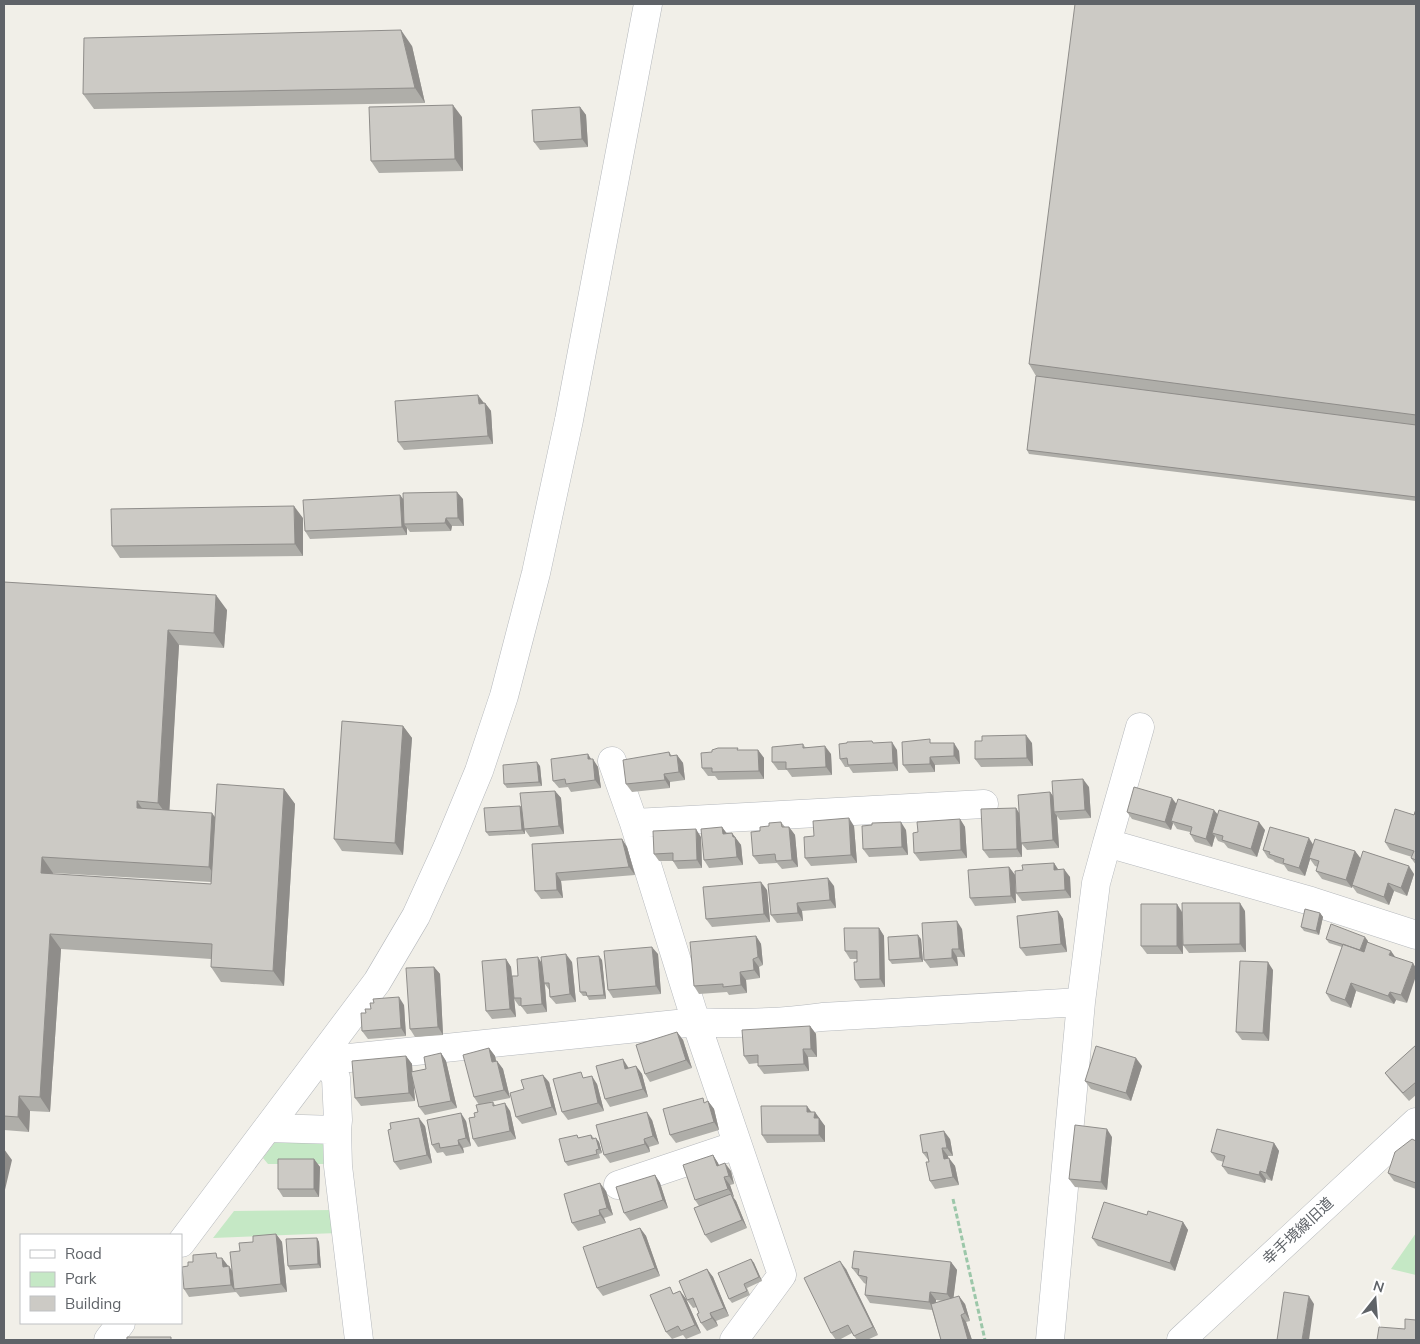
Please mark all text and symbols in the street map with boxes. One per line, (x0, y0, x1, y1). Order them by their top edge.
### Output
street label: 幸手境線旧道 (1258, 1193, 1337, 1268)
legend (20, 1234, 182, 1324)
text: Road (65, 1244, 102, 1263)
text: Park (65, 1269, 97, 1288)
north arrow (1350, 1274, 1400, 1324)
text: N (1371, 1276, 1386, 1297)
text: Building (65, 1294, 121, 1313)

